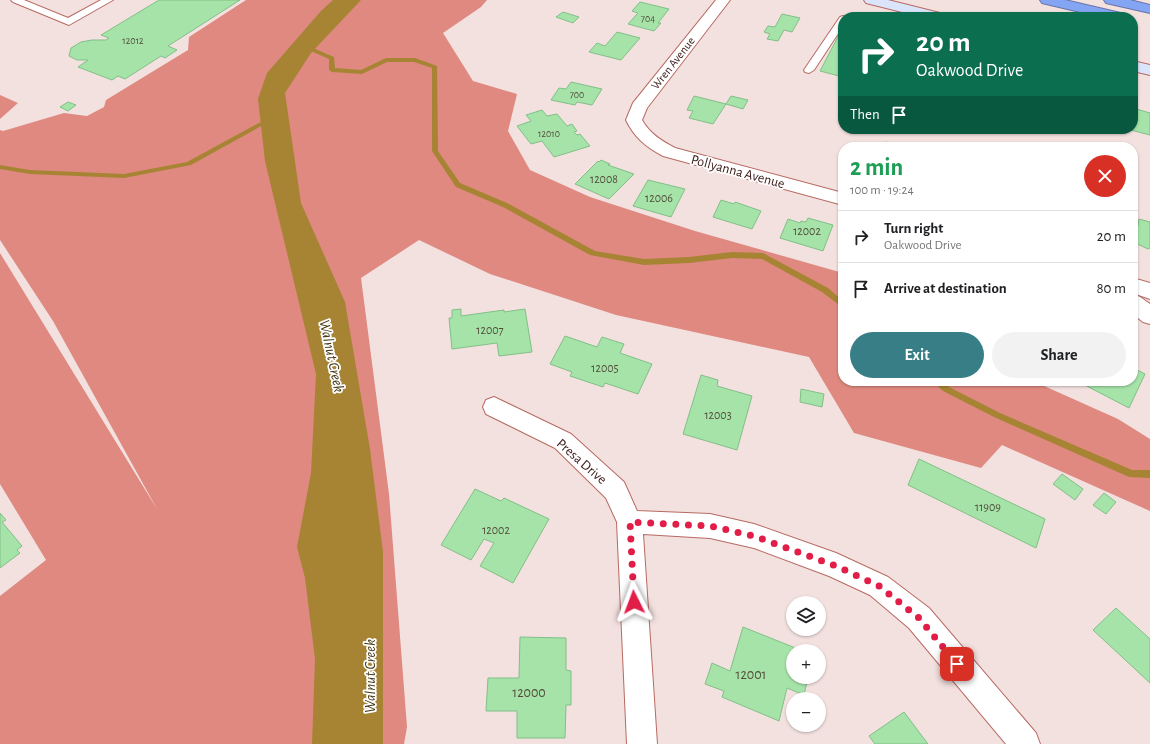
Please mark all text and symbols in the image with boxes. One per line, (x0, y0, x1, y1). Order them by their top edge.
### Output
house number: 704 (641, 14, 655, 24)
icon: right (850, 28, 902, 80)
text: 20 m (916, 29, 971, 57)
street label: Wren Avenue (649, 35, 697, 91)
house number: 12012 (122, 36, 144, 46)
text: Oakwood Drive (916, 62, 1023, 80)
house number: 700 (570, 90, 584, 100)
icon: arrive (888, 104, 910, 126)
text: Then (850, 107, 880, 122)
house number: 12010 (538, 129, 560, 139)
street label: Pollyanna Avenue (689, 153, 786, 191)
button: close (1084, 155, 1126, 197)
text: 2 min (850, 156, 903, 180)
house number: 12008 (590, 173, 618, 185)
text: 100 m · 19:24 (850, 184, 914, 197)
house number: 12006 (645, 192, 673, 204)
text: Turn right (884, 221, 943, 236)
house number: 12002 (793, 225, 821, 237)
icon: right (850, 226, 872, 248)
text: 20 m (1097, 229, 1126, 244)
text: Oakwood Drive (884, 239, 961, 252)
icon: arrive (850, 278, 872, 300)
text: Arrive at destination (884, 281, 1007, 296)
text: 80 m (1096, 281, 1126, 296)
water label: Walnut Creek (317, 318, 347, 394)
house number: 12007 (476, 324, 504, 336)
button: Exit (850, 332, 984, 378)
button: Share (992, 332, 1126, 378)
house number: 12005 (591, 362, 619, 374)
house number: 12003 (704, 409, 732, 421)
street label: Presa Drive (554, 436, 609, 487)
house number: 11909 (975, 501, 1001, 513)
house number: 12002 (482, 524, 510, 536)
position arrow (613, 581, 655, 623)
map controls (786, 596, 826, 732)
button: layers (786, 596, 826, 636)
water label: Walnut Creek (363, 639, 378, 713)
button: + (786, 644, 826, 684)
pin (940, 647, 974, 681)
icon: arrive (946, 653, 968, 675)
house number: 12001 (736, 668, 766, 682)
house number: 12000 (512, 686, 546, 700)
button: − (786, 692, 826, 732)

